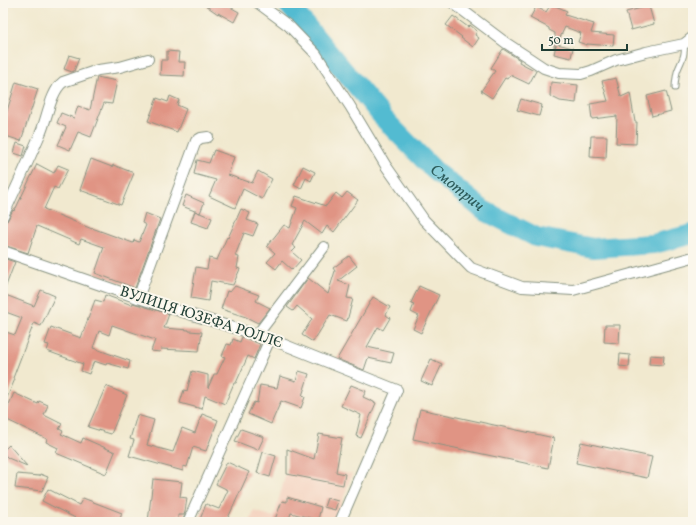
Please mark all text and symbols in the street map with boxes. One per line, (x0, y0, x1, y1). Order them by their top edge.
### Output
scale bar (542, 26, 627, 52)
text: 50 m (548, 33, 574, 49)
water label: Смотрич (425, 160, 489, 217)
street label: ВУЛИЦЯ ЮЗЕФА РОЛЛЄ (117, 282, 285, 354)

